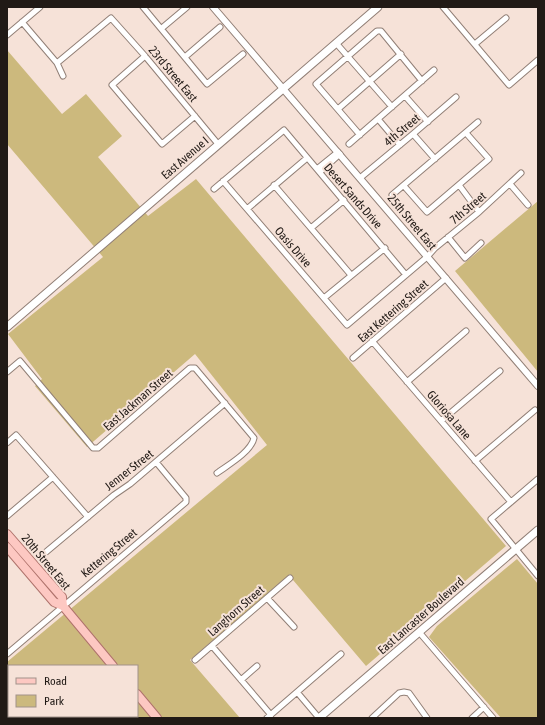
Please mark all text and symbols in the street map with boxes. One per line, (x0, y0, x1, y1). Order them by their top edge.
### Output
street label: 23rd Street East (146, 43, 201, 105)
street label: 4th Street (381, 111, 423, 149)
street label: East Avenue I (159, 134, 211, 182)
street label: Desert Sands Drive (321, 161, 385, 231)
street label: 7th Street (447, 189, 489, 227)
street label: 25th Street East (385, 191, 440, 253)
street label: Oasis Drive (272, 224, 314, 270)
street label: East Kettering Street (355, 276, 431, 345)
street label: East Jackman Street (101, 366, 176, 434)
street label: Gloriosa Lane (424, 388, 474, 442)
street label: Jenner Street (102, 446, 157, 493)
street label: Kettering Street (78, 525, 140, 580)
street label: 20th Street East (19, 531, 74, 593)
street label: East Lancaster Boulevard (375, 575, 467, 657)
street label: Langhorn Street (205, 582, 267, 639)
legend (8, 665, 138, 717)
text: Road (44, 674, 67, 688)
text: Park (44, 694, 65, 708)

